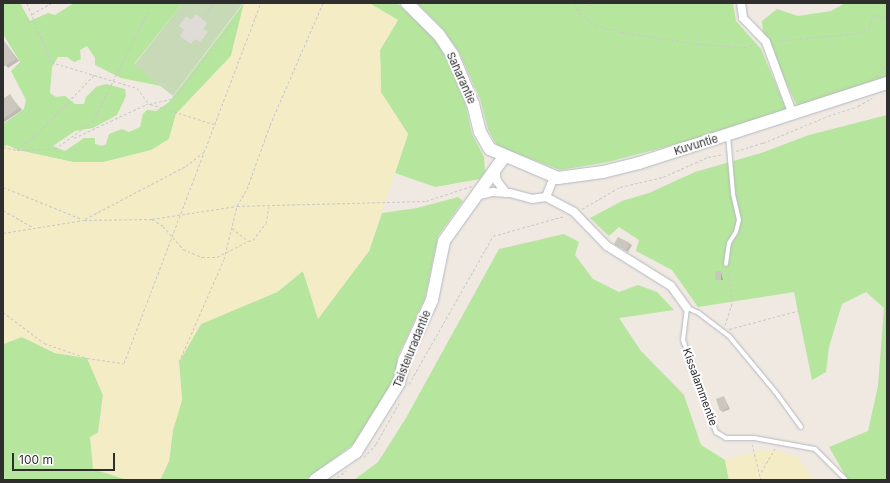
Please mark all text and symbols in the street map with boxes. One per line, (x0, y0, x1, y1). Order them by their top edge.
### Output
street label: Saharantie (444, 50, 478, 106)
street label: Kuvuntie (672, 132, 720, 158)
street label: Taisteluradantie (390, 308, 434, 390)
street label: Kissalammentie (680, 346, 720, 428)
scale bar (14, 445, 117, 471)
text: 100 m (19, 452, 53, 467)

